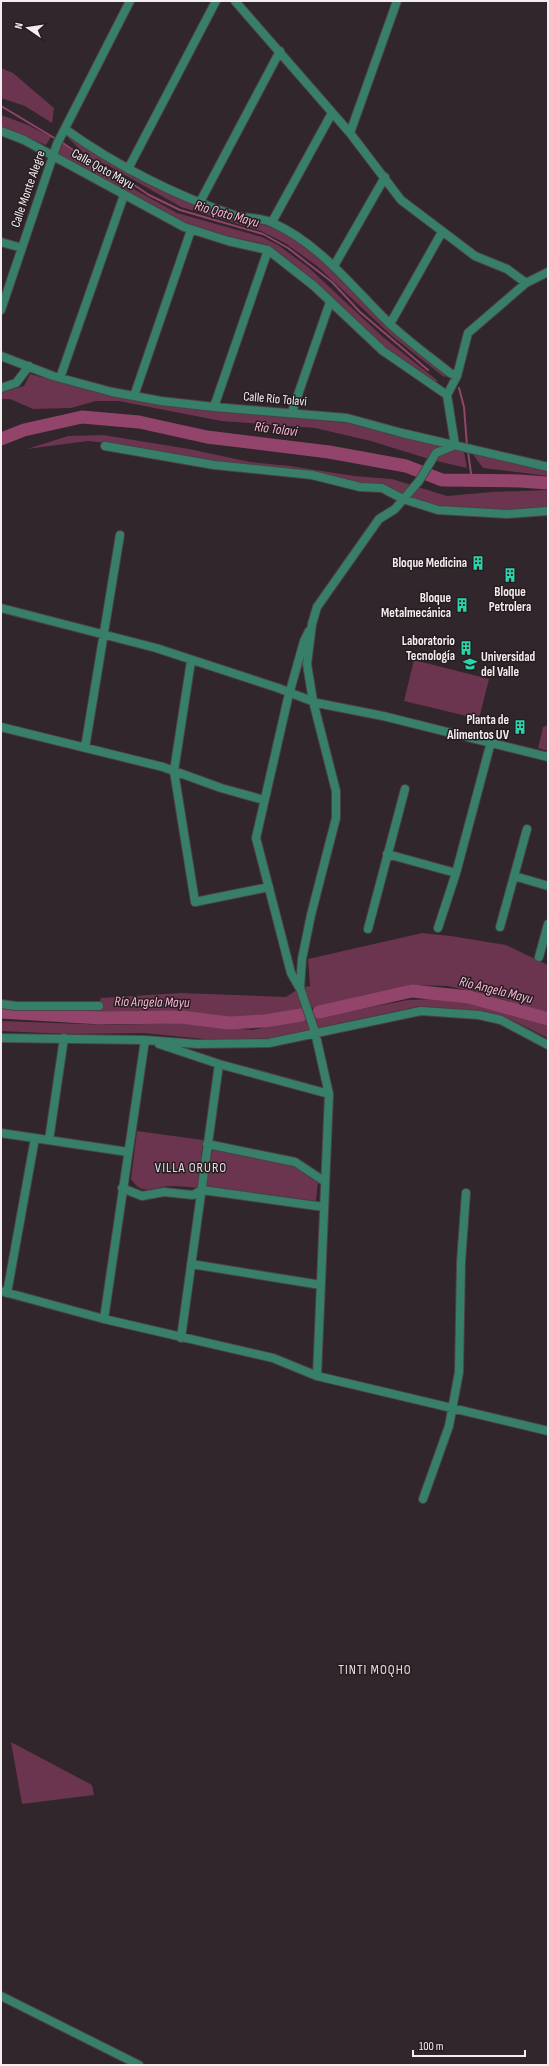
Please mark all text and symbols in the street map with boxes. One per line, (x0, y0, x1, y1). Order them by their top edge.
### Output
north arrow (8, 8, 48, 48)
text: N (12, 21, 26, 30)
street label: Calle Qoto Mayu (69, 145, 137, 193)
street label: Calle Monte Alegre (7, 148, 49, 230)
water label: Rio Qoto Mayu (193, 197, 261, 231)
street label: Calle Río Tolavi (243, 388, 307, 410)
water label: Río Tolavi (254, 418, 299, 440)
place label: Bloque Medicina (392, 555, 467, 571)
building icon: Bloque Medicina (470, 555, 486, 571)
building icon: Bloque Petrolera (502, 567, 518, 583)
place label: Bloque Petrolera (489, 584, 531, 615)
place label: Bloque Metalmecánica (381, 590, 451, 621)
building icon: Bloque Metalmecánica (454, 597, 470, 613)
place label: Laboratorio Tecnología (402, 633, 455, 664)
building icon: Laboratorio Tecnología (458, 640, 474, 656)
place label: Universidad del Valle (481, 649, 536, 680)
school or university icon: Universidad del Valle (462, 656, 478, 672)
place label: Planta de Alimentos UV (446, 712, 510, 743)
building icon: Planta de Alimentos UV (512, 719, 528, 735)
water label: Río Angela Mayu (457, 973, 535, 1007)
water label: Río Angela Mayu (114, 993, 190, 1011)
district label: VILLA ORURO (155, 1159, 227, 1176)
district label: TINTI MOQHO (338, 1661, 412, 1678)
scale bar (413, 2032, 525, 2058)
text: 100 m (419, 2039, 444, 2054)

